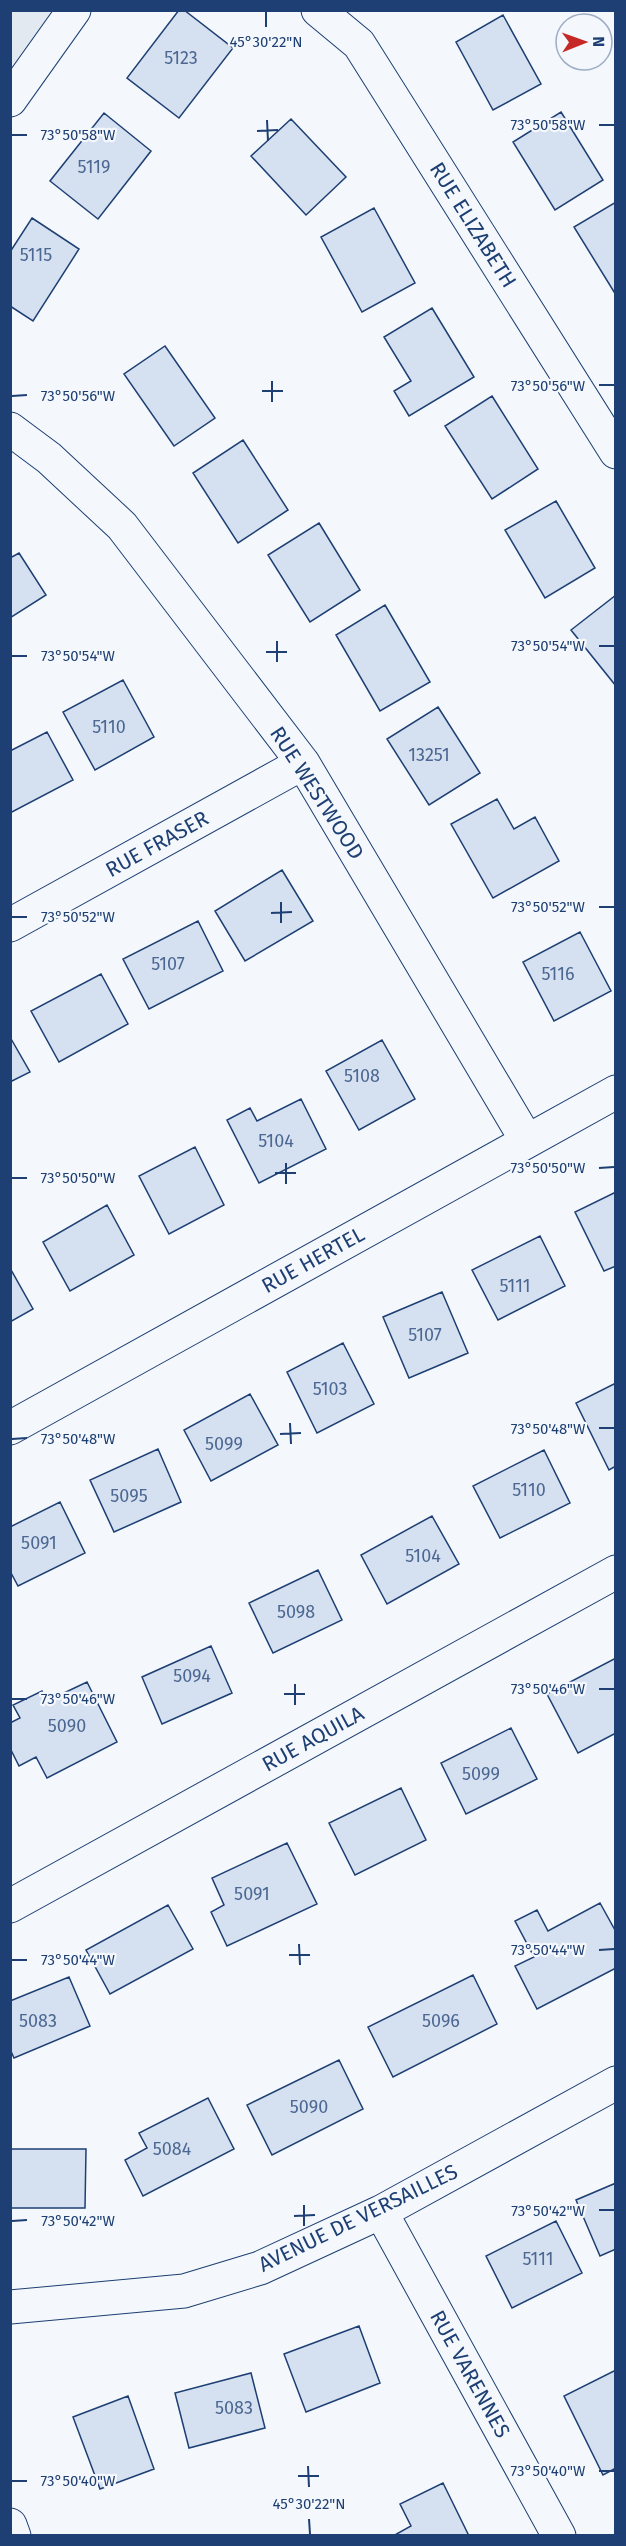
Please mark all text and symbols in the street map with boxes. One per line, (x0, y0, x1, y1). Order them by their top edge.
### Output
north arrow (554, 12, 614, 72)
text: 45°30'22"N (229, 33, 303, 51)
text: N (589, 36, 608, 47)
house number: 5123 (164, 47, 198, 69)
text: 73°50'58"W (511, 116, 586, 134)
text: 73°50'58"W (41, 126, 116, 144)
house number: 5119 (78, 156, 110, 178)
street label: RUE ELIZABETH (424, 157, 522, 293)
house number: 5115 (20, 244, 52, 266)
text: 73°50'56"W (511, 377, 586, 395)
text: 73°50'56"W (41, 387, 116, 405)
text: 73°50'54"W (511, 637, 586, 655)
text: 73°50'54"W (41, 647, 116, 665)
house number: 5110 (92, 716, 126, 738)
street label: RUE WESTWOOD (264, 722, 370, 864)
house number: 13251 (408, 744, 450, 766)
street label: RUE FRASER (101, 805, 213, 883)
text: 73°50'52"W (511, 898, 586, 916)
text: 73°50'52"W (41, 908, 116, 926)
house number: 5107 (151, 953, 185, 975)
house number: 5116 (541, 963, 575, 985)
house number: 5108 (344, 1065, 380, 1087)
house number: 5104 (258, 1130, 294, 1152)
text: 73°50'50"W (511, 1159, 586, 1177)
text: 73°50'50"W (41, 1169, 116, 1187)
street label: RUE HERTEL (257, 1221, 369, 1299)
house number: 5111 (500, 1275, 530, 1297)
house number: 5107 (408, 1324, 442, 1346)
house number: 5103 (313, 1378, 347, 1400)
text: 73°50'48"W (511, 1420, 586, 1438)
text: 73°50'48"W (41, 1430, 116, 1448)
house number: 5099 (205, 1433, 243, 1455)
house number: 5110 (512, 1479, 546, 1501)
house number: 5095 (110, 1485, 148, 1507)
house number: 5091 (21, 1532, 57, 1554)
house number: 5104 (405, 1545, 441, 1567)
house number: 5098 (277, 1601, 315, 1623)
house number: 5094 (173, 1665, 211, 1687)
text: 73°50'46"W (511, 1680, 586, 1698)
text: 73°50'46"W (41, 1690, 116, 1708)
street label: RUE AQUILA (258, 1700, 368, 1778)
house number: 5090 (48, 1715, 86, 1737)
house number: 5099 (462, 1763, 500, 1785)
house number: 5091 (234, 1883, 270, 1905)
text: 73°50'44"W (511, 1941, 586, 1959)
text: 73°50'44"W (41, 1951, 116, 1969)
house number: 5083 (19, 2010, 57, 2032)
house number: 5096 (422, 2010, 460, 2032)
house number: 5090 (290, 2096, 328, 2118)
house number: 5084 (153, 2138, 192, 2160)
street label: AVENUE DE VERSAILLES (254, 2158, 462, 2278)
text: 73°50'42"W (511, 2202, 585, 2220)
text: 73°50'42"W (41, 2212, 115, 2230)
house number: 5111 (523, 2248, 553, 2270)
street label: RUE VARENNES (424, 2306, 516, 2442)
house number: 5083 (215, 2397, 253, 2419)
text: 73°50'40"W (511, 2462, 586, 2480)
text: 73°50'40"W (41, 2472, 116, 2490)
text: 45°30'22"N (272, 2495, 346, 2513)

